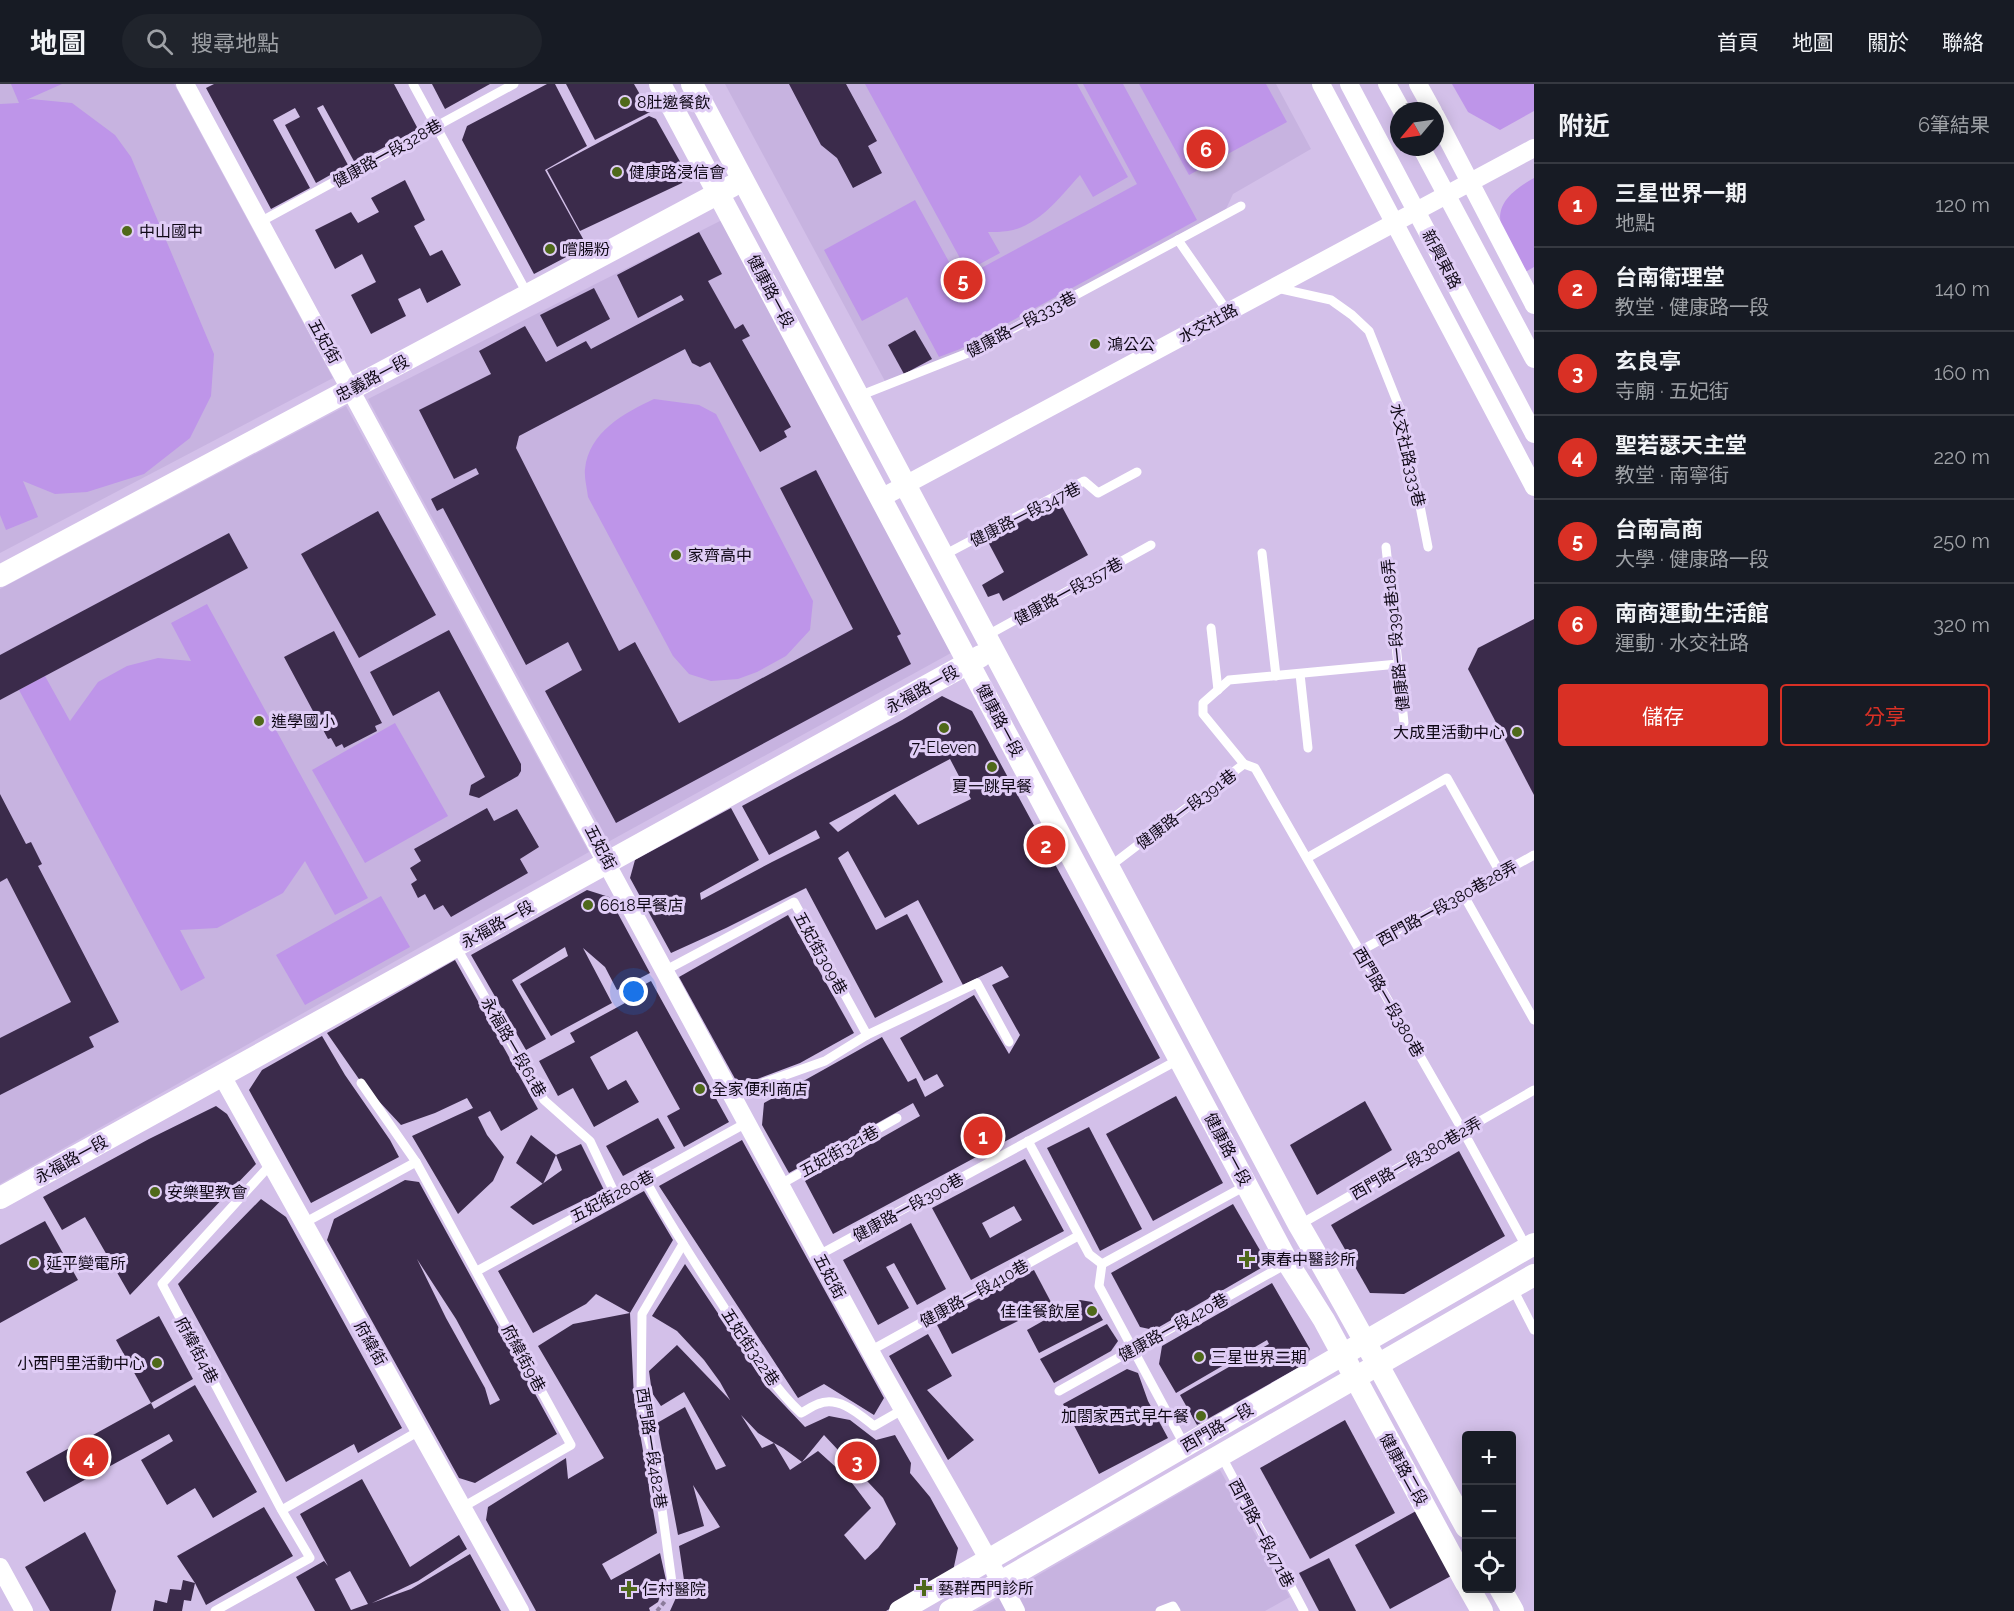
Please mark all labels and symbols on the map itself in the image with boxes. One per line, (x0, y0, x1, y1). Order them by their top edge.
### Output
place label: 8肚邀餐飲 (637, 93, 711, 112)
marker: 8肚邀餐飲 (618, 95, 632, 109)
north arrow (1390, 102, 1444, 156)
street label: 健康路一段328巷 (329, 115, 445, 191)
pin: 6 (1186, 126, 1226, 172)
place label: 健康路浸信會 (629, 163, 725, 182)
marker: 健康路浸信會 (610, 165, 624, 179)
place label: 中山國中 (139, 222, 203, 241)
marker: 中山國中 (120, 224, 134, 238)
street label: 新興東路 (1418, 227, 1465, 292)
place label: 嚐腸粉 (562, 240, 610, 259)
marker: 嚐腸粉 (543, 242, 557, 256)
street label: 健康路一段 (743, 251, 798, 331)
pin: 5 (944, 258, 982, 302)
street label: 健康路一段333巷 (963, 288, 1079, 361)
street label: 水交社路 (1176, 300, 1241, 347)
street label: 五妃街 (305, 316, 345, 367)
place label: 鴻公公 (1107, 335, 1155, 354)
marker: 鴻公公 (1088, 337, 1102, 351)
street label: 忠義路一段 (332, 351, 412, 406)
street label: 水交社路333巷 (1386, 402, 1429, 509)
street label: 健康路一段347巷 (967, 478, 1084, 551)
place label: 家齊高中 (688, 546, 752, 565)
marker: 家齊高中 (669, 548, 683, 562)
street label: 健康路一段357巷 (1010, 554, 1126, 629)
street label: 健康路一段391巷18弄 (1378, 558, 1413, 712)
street label: 永福路一段 (883, 662, 962, 717)
street label: 健康路一段 (972, 680, 1027, 760)
place label: 進學國小 (271, 712, 335, 731)
marker: 進學國小 (252, 714, 266, 728)
marker: 7-Eleven (937, 721, 951, 735)
place label: 大成里活動中心 (1393, 723, 1505, 742)
marker: 大成里活動中心 (1510, 725, 1524, 739)
place label: 7-Eleven (911, 738, 977, 757)
marker: 夏一跳早餐 (985, 760, 999, 774)
street label: 健康路一段391巷 (1132, 765, 1240, 853)
place label: 夏一跳早餐 (952, 777, 1032, 796)
street label: 五妃街 (581, 822, 620, 873)
pin: 2 (1026, 822, 1066, 867)
street label: 西門路一段380巷28弄 (1374, 857, 1521, 950)
place label: 6618早餐店 (600, 896, 684, 915)
street label: 永福路一段 (458, 897, 537, 952)
marker: 6618早餐店 (581, 898, 595, 912)
street label: 五妃街309巷 (790, 909, 851, 998)
street label: 西門路一段380巷 (1349, 944, 1428, 1061)
your location (619, 977, 648, 1006)
street label: 永福路一段61巷 (477, 994, 550, 1101)
place label: 全家便利商店 (712, 1080, 808, 1099)
marker: 全家便利商店 (693, 1082, 707, 1096)
street label: 健康路一段 (1200, 1109, 1255, 1189)
street label: 西門路一段380巷2弄 (1347, 1113, 1485, 1204)
pin: 1 (964, 1114, 1002, 1158)
street label: 五妃街321巷 (796, 1122, 882, 1181)
street label: 永福路一段 (32, 1132, 111, 1187)
street label: 五妃街280巷 (567, 1167, 657, 1226)
street label: 健康路一段390巷 (850, 1169, 967, 1246)
place label: 安樂聖教會 (167, 1183, 247, 1202)
marker: 安樂聖教會 (148, 1185, 162, 1199)
marker: 東春中醫診所 (1238, 1250, 1256, 1268)
place label: 東春中醫診所 (1260, 1250, 1356, 1269)
street label: 五妃街 (810, 1251, 849, 1302)
place label: 延平變電所 (46, 1254, 126, 1273)
marker: 延平變電所 (27, 1256, 41, 1270)
street label: 健康路一段410巷 (917, 1256, 1032, 1331)
street label: 健康路一段420巷 (1115, 1289, 1232, 1366)
place label: 佳佳餐飲屋 (1000, 1302, 1080, 1321)
marker: 佳佳餐飲屋 (1085, 1304, 1099, 1318)
street label: 五妃街322巷 (718, 1305, 783, 1390)
street label: 府緯街4巷 (171, 1314, 222, 1387)
street label: 府緯街 (351, 1318, 391, 1369)
street label: 府緯街9巷 (498, 1321, 549, 1395)
place label: 三星世界二期 (1211, 1348, 1307, 1367)
marker: 三星世界二期 (1192, 1350, 1206, 1364)
place label: 小西門里活動中心 (17, 1354, 145, 1373)
marker: 小西門里活動中心 (150, 1356, 164, 1370)
street label: 西門路一段482巷 (633, 1386, 670, 1510)
street label: 西門路一段 (1178, 1399, 1257, 1456)
place label: 加閤家西式早午餐 (1061, 1407, 1189, 1426)
marker: 加閤家西式早午餐 (1194, 1409, 1208, 1423)
street label: 健康路二段 (1376, 1430, 1431, 1509)
pin: 4 (70, 1434, 109, 1480)
pin: 3 (838, 1438, 876, 1484)
street label: 西門路一段471巷 (1225, 1476, 1298, 1591)
marker: 藝群西門診所 (915, 1579, 933, 1597)
place label: 藝群西門診所 (938, 1579, 1034, 1598)
marker: 仁村醫院 (620, 1580, 638, 1598)
place label: 仁村醫院 (642, 1580, 706, 1599)

